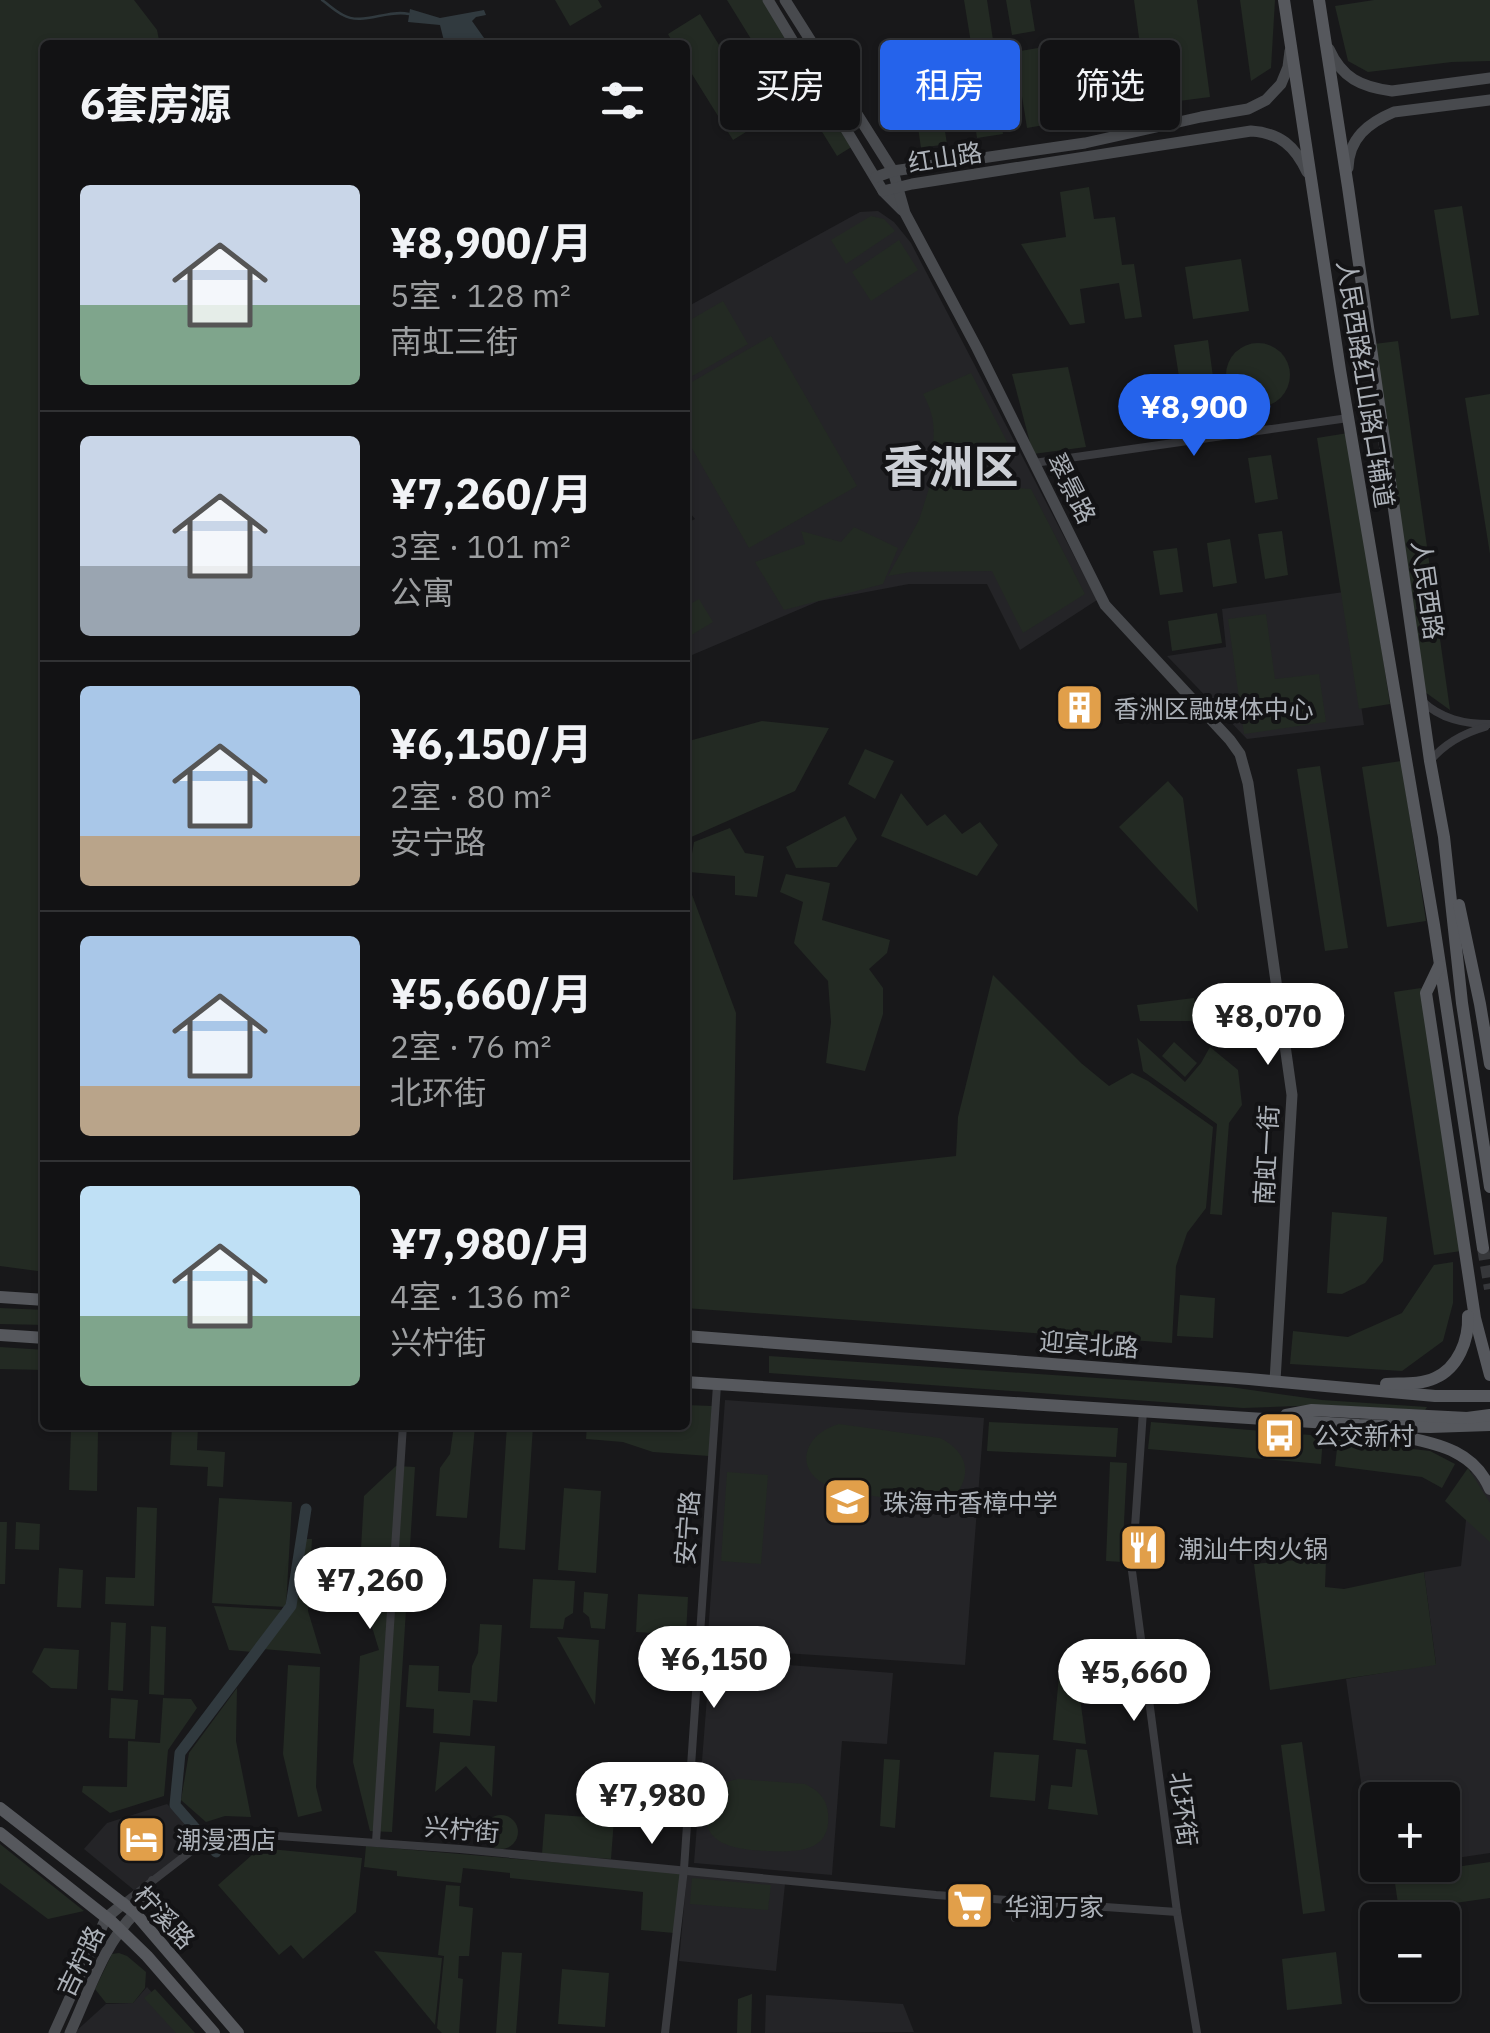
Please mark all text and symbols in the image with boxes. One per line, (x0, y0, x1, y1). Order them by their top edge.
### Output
chip: 买房 (720, 40, 860, 130)
chip: 租房 (880, 40, 1020, 130)
chip: 筛选 (1040, 40, 1180, 130)
icon: filters (595, 73, 650, 128)
text: 6套房源 (80, 76, 231, 131)
street label: 红山路 (905, 135, 985, 179)
text: ¥8,900/月 (390, 215, 592, 270)
icon: home (160, 225, 280, 345)
street label: 人民西路红山路口辅道 (1330, 258, 1402, 510)
text: 5室 · 128 m² (390, 274, 571, 316)
text: 南虹三街 (390, 320, 518, 362)
pin: ¥8,900 (1113, 374, 1275, 459)
text: ¥8,900 (1140, 385, 1248, 427)
district label: 香洲区 (883, 437, 1019, 495)
street label: 翠景路 (1040, 447, 1104, 529)
text: ¥7,260/月 (390, 466, 592, 521)
icon: home (160, 476, 280, 596)
text: 3室 · 101 m² (390, 525, 571, 567)
street label: 人民西路 (1405, 538, 1451, 642)
text: 公寓 (390, 571, 454, 613)
building icon: 香洲区融媒体中心 (1053, 682, 1105, 734)
place label: 香洲区融媒体中心 (1114, 692, 1314, 725)
text: ¥6,150/月 (390, 716, 592, 771)
icon: home (160, 726, 280, 846)
text: 2室 · 80 m² (390, 775, 552, 817)
text: 安宁路 (390, 821, 486, 863)
text: ¥5,660/月 (390, 966, 592, 1021)
icon: home (160, 976, 280, 1096)
pin: ¥8,070 (1187, 983, 1349, 1068)
text: ¥8,070 (1214, 994, 1322, 1036)
text: 2室 · 76 m² (390, 1025, 552, 1067)
text: 北环街 (390, 1071, 486, 1113)
street label: 南虹一街 (1247, 1104, 1285, 1206)
text: ¥7,980/月 (390, 1216, 592, 1271)
icon: home (160, 1226, 280, 1346)
text: 4室 · 136 m² (390, 1275, 571, 1317)
text: 兴柠街 (390, 1321, 486, 1363)
street label: 迎宾北路 (1038, 1324, 1140, 1364)
bus stop icon: 公交新村 (1253, 1409, 1305, 1461)
place label: 公交新村 (1314, 1419, 1414, 1452)
school or university icon: 珠海市香樟中学 (822, 1476, 874, 1528)
place label: 珠海市香樟中学 (883, 1486, 1058, 1519)
street label: 安宁路 (668, 1489, 706, 1567)
restaurant icon: 潮汕牛肉火锅 (1117, 1522, 1169, 1574)
place label: 潮汕牛肉火锅 (1178, 1532, 1328, 1565)
pin: ¥7,260 (289, 1547, 451, 1632)
text: ¥7,260 (316, 1558, 424, 1600)
pin: ¥6,150 (633, 1626, 795, 1711)
text: ¥6,150 (660, 1637, 768, 1679)
pin: ¥5,660 (1053, 1639, 1215, 1724)
text: ¥5,660 (1080, 1650, 1188, 1692)
pin: ¥7,980 (571, 1762, 733, 1847)
street label: 北环街 (1163, 1770, 1205, 1848)
text: ¥7,980 (598, 1773, 706, 1815)
map controls (1360, 1782, 1460, 2002)
button: + (1360, 1782, 1460, 1882)
street label: 兴柠街 (423, 1809, 501, 1849)
hotel icon: 潮漫酒店 (115, 1813, 167, 1865)
place label: 潮漫酒店 (176, 1823, 276, 1856)
street label: 柠溪路 (127, 1878, 203, 1956)
supermarket icon: 华润万家 (943, 1880, 995, 1932)
place label: 华润万家 (1004, 1890, 1104, 1923)
button: − (1360, 1902, 1460, 2002)
street label: 吉柠路 (49, 1920, 111, 2002)

